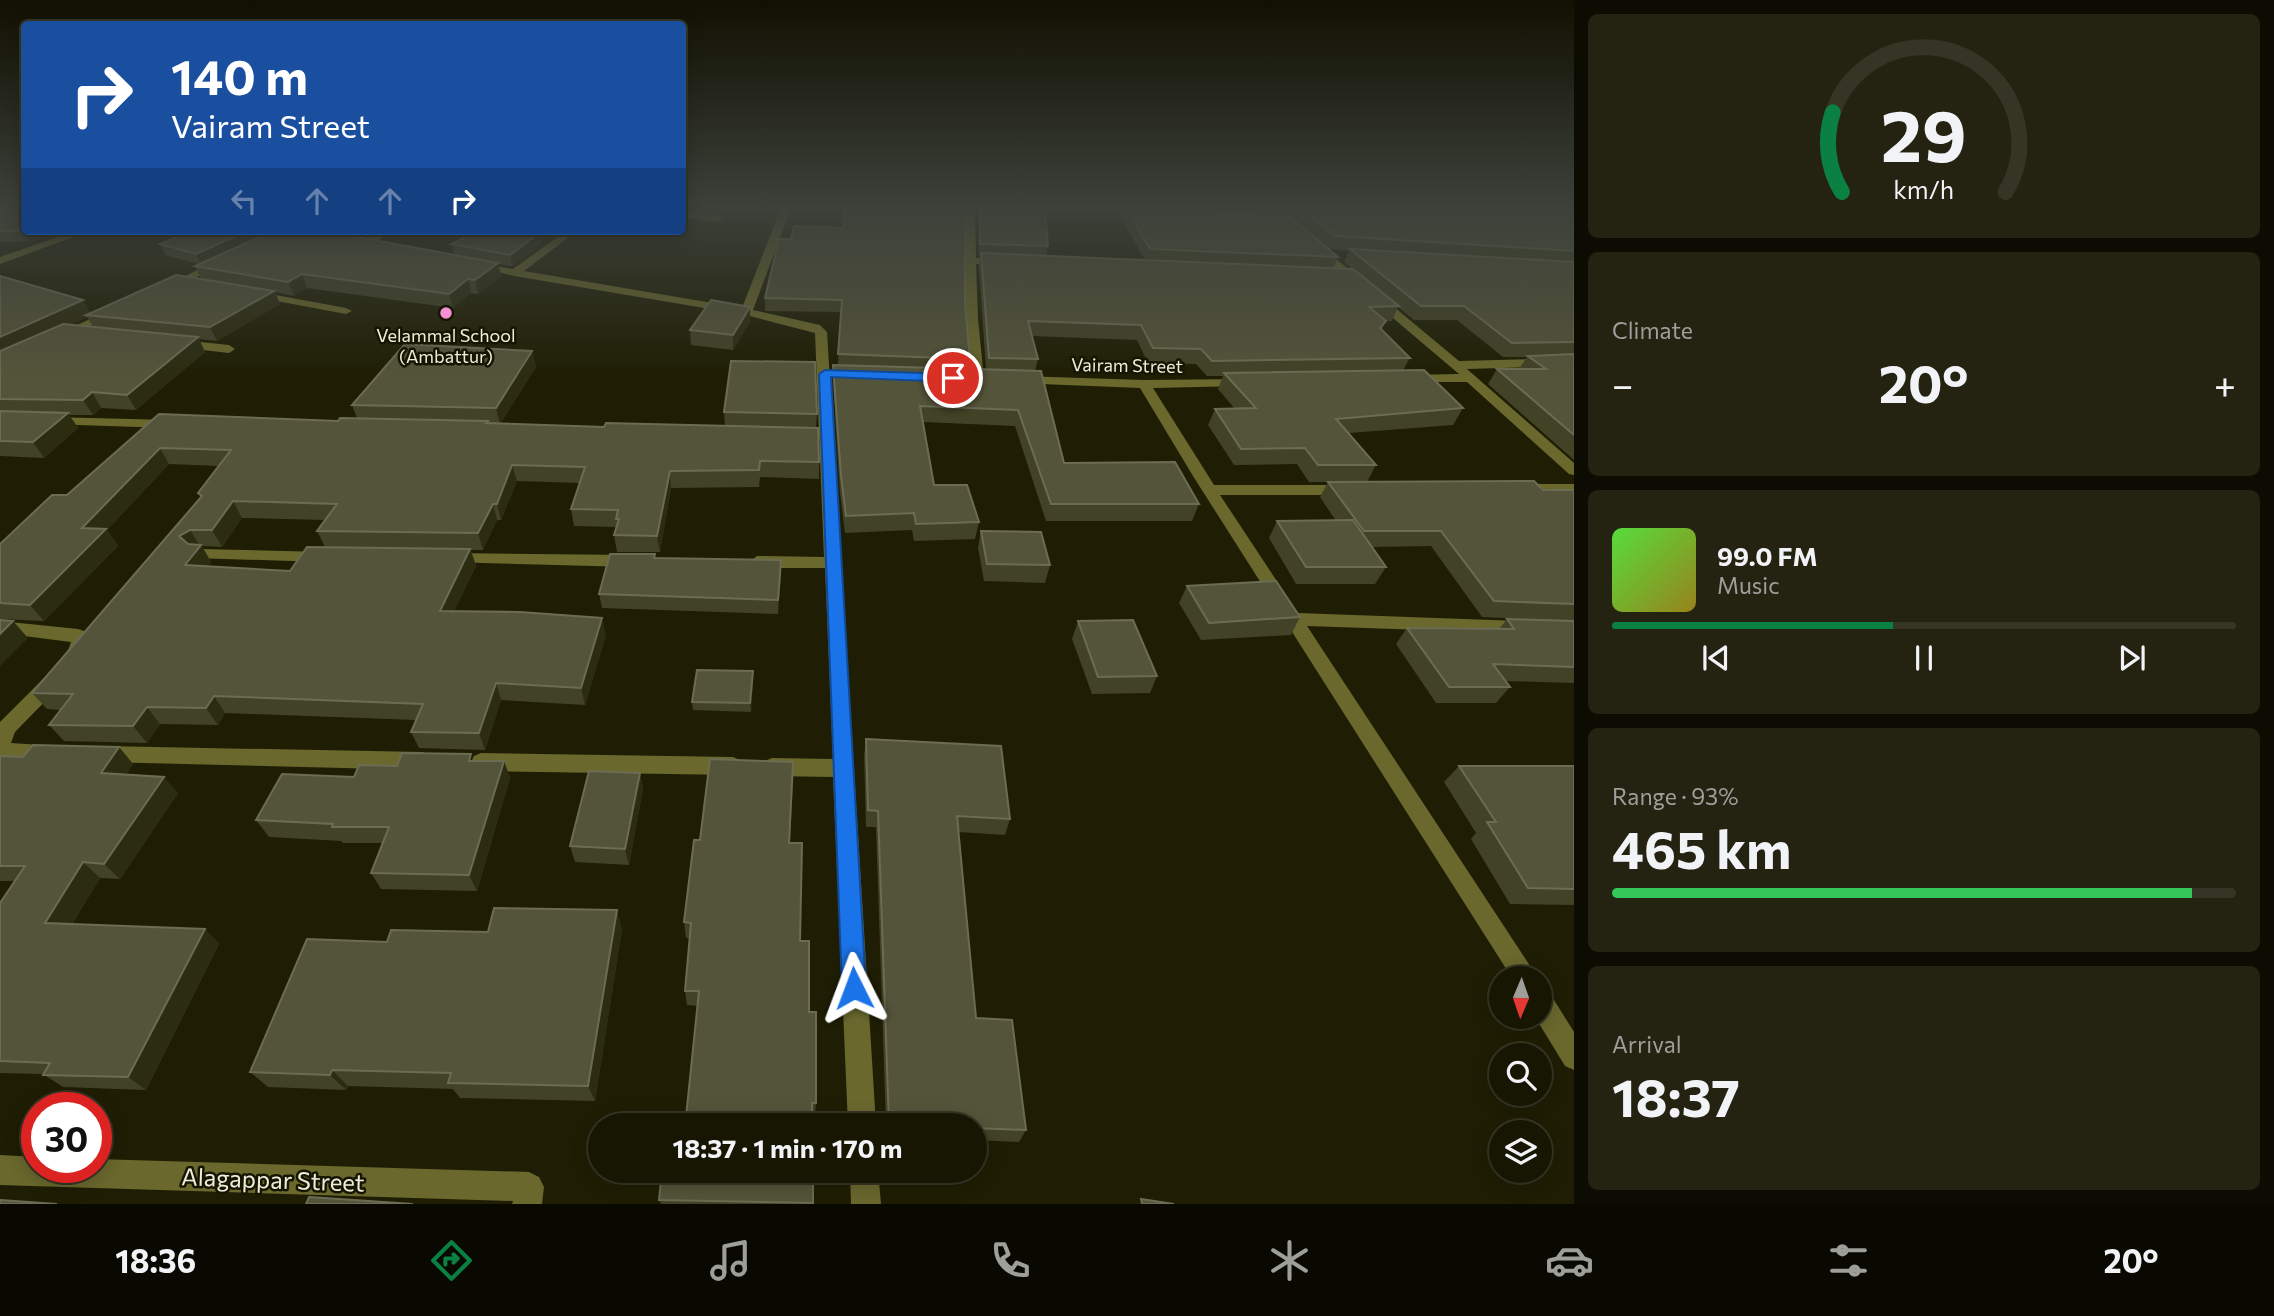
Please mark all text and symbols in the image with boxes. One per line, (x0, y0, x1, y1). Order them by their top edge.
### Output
text: 140 m (171, 45, 308, 105)
icon: right (56, 49, 147, 140)
text: 29 (1881, 88, 1967, 177)
text: Vairam Street (171, 105, 370, 145)
text: km/h (1894, 174, 1954, 204)
icon: left (225, 182, 263, 220)
icon: ahead (298, 182, 336, 220)
icon: ahead (371, 182, 409, 220)
icon: right (444, 182, 482, 220)
marker: Velammal School (Ambattur) (438, 305, 454, 321)
text: Climate (1612, 316, 1693, 344)
place label: Velammal School (Ambattur) (376, 324, 516, 367)
pin (923, 348, 983, 408)
text: 20° (1879, 350, 1969, 414)
street label: Vairam Street (1071, 353, 1183, 377)
icon: arrive (934, 359, 972, 397)
text: − (1612, 360, 1634, 407)
text: + (2214, 360, 2236, 407)
text: 99.0 FM (1717, 540, 1818, 571)
text: Music (1717, 571, 1780, 599)
icon: previous (1697, 639, 1735, 677)
icon: pause (1905, 639, 1943, 677)
icon: next (2113, 639, 2151, 677)
text: Range · 93% (1612, 782, 1738, 810)
text: 465 km (1612, 816, 1791, 880)
position arrow (817, 951, 891, 1025)
north arrow (1489, 966, 1552, 1029)
map controls (1489, 966, 1552, 1183)
text: Arrival (1612, 1030, 1682, 1058)
button: search (1489, 1043, 1552, 1106)
text: 18:37 (1612, 1064, 1740, 1128)
speed limit sign: 30 (21, 1092, 112, 1183)
button: layers (1489, 1120, 1552, 1183)
text: 18:37 · 1 min · 170 m (672, 1132, 903, 1163)
street label: Alagappar Street (181, 1161, 365, 1197)
icon: directions (427, 1236, 476, 1285)
icon: music (706, 1236, 755, 1285)
icon: phone (986, 1236, 1035, 1285)
icon: climate (1265, 1236, 1314, 1285)
icon: car (1545, 1236, 1594, 1285)
icon: filters (1824, 1236, 1873, 1285)
text: 18:36 (115, 1240, 196, 1280)
text: 20° (2103, 1240, 2159, 1280)

